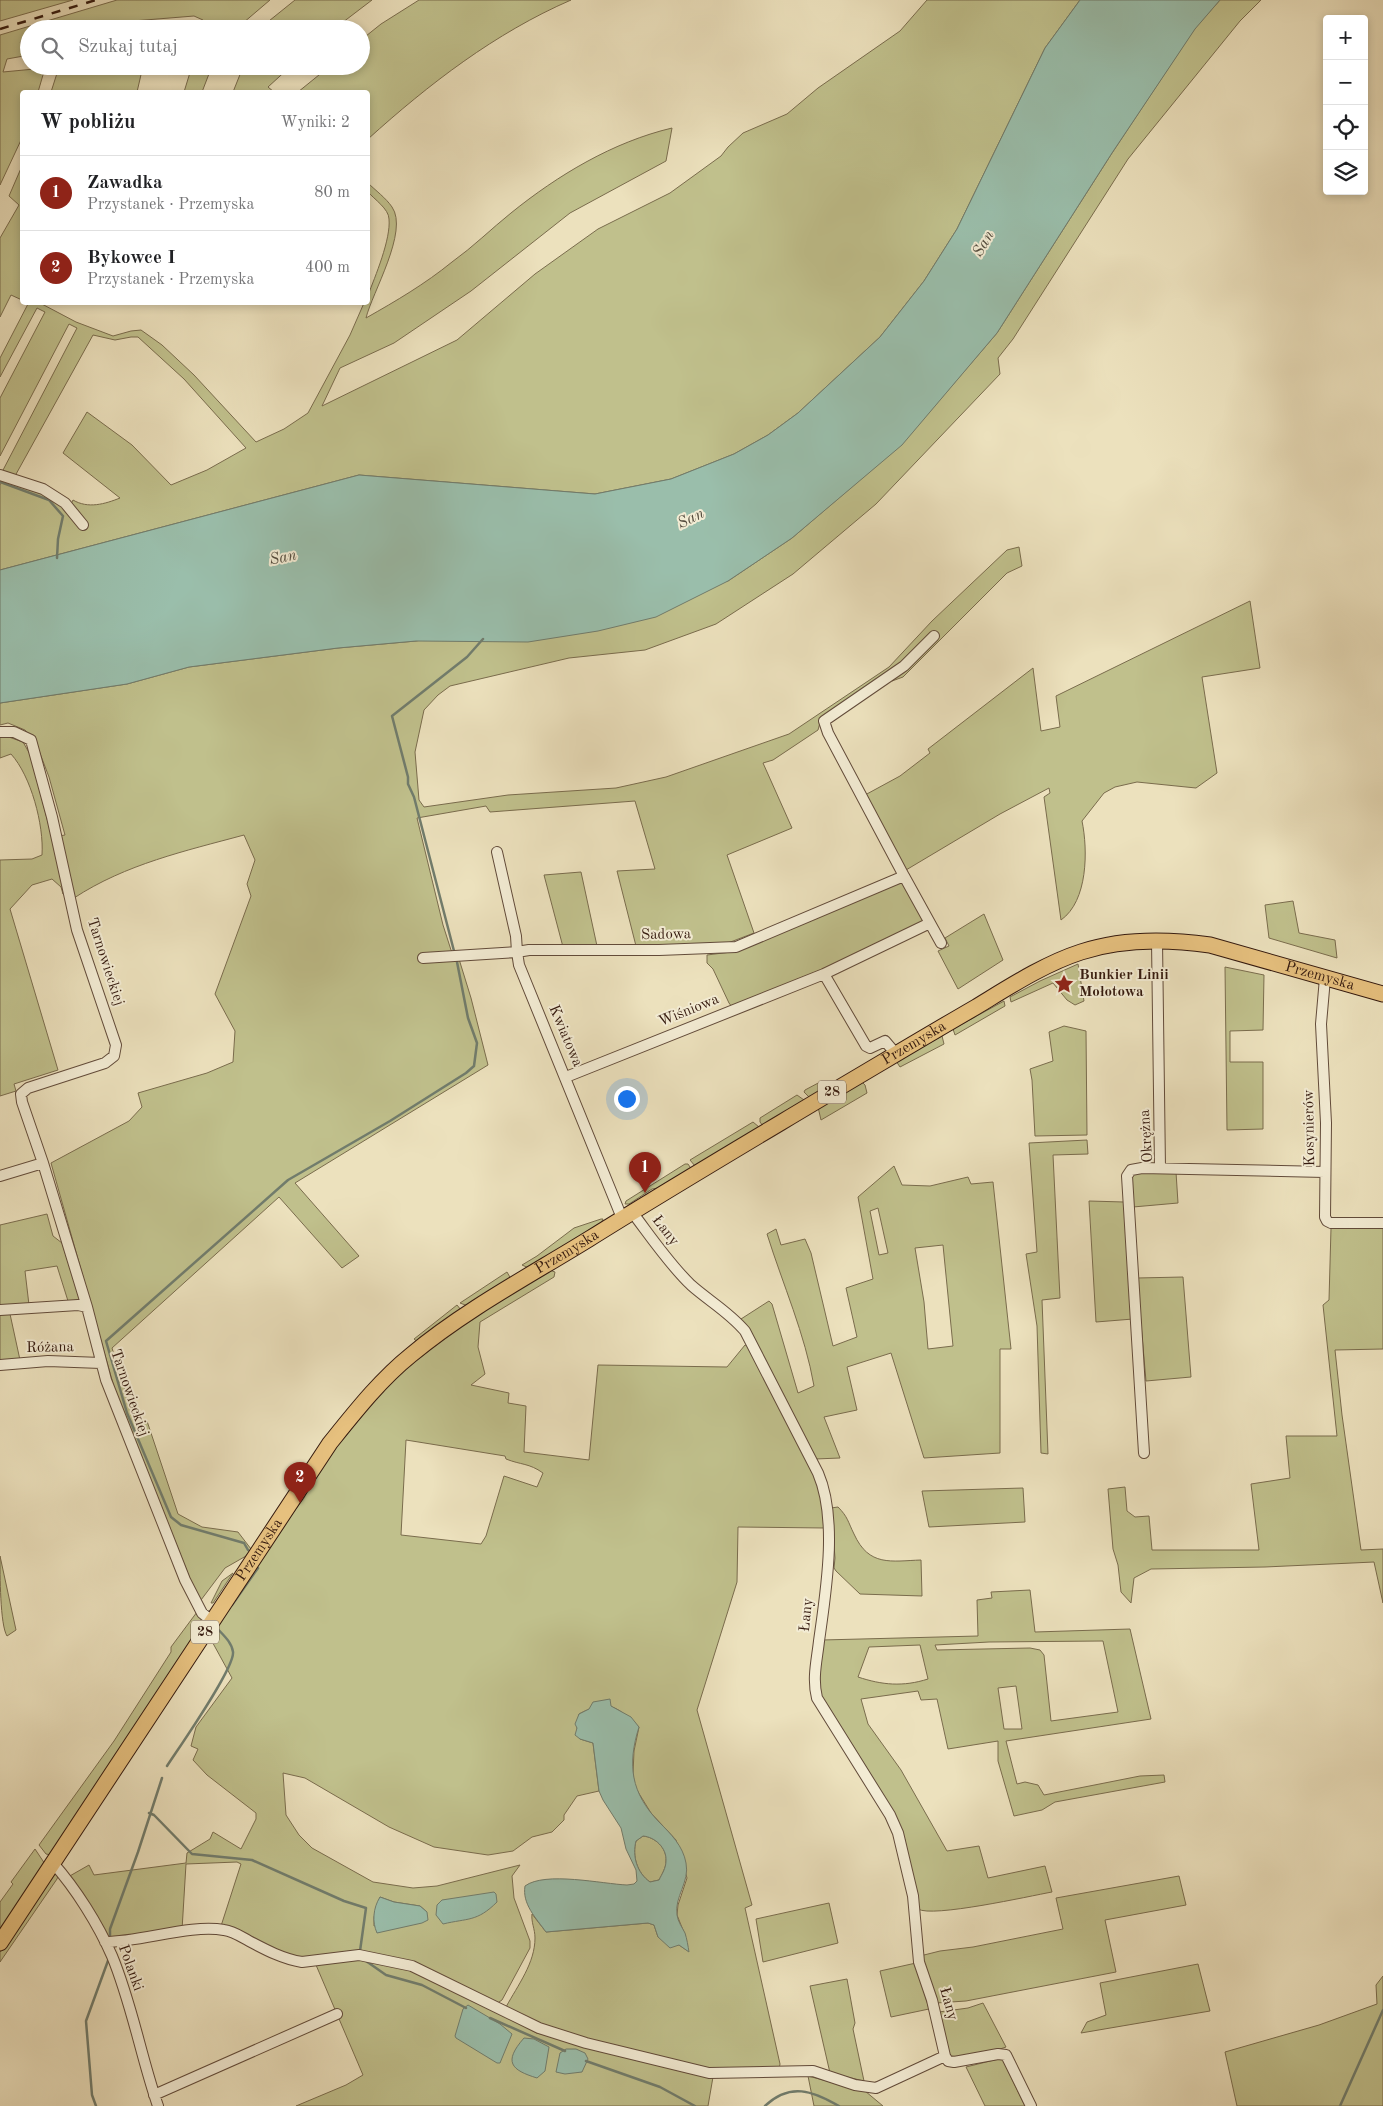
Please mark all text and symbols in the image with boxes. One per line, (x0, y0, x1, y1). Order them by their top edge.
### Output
map controls (1323, 15, 1368, 195)
button: + (1323, 15, 1368, 60)
search box (20, 20, 370, 75)
icon: search (38, 34, 66, 62)
text: Szukaj tutaj (78, 38, 178, 57)
button: − (1323, 60, 1368, 105)
button: locate (1323, 105, 1368, 150)
text: W pobliżu (40, 112, 135, 133)
text: Wyniki: 2 (281, 115, 350, 131)
button: layers (1323, 150, 1368, 195)
text: Zawadka (87, 174, 163, 193)
text: 1 (51, 185, 61, 201)
text: 80 m (314, 185, 350, 201)
text: Przystanek · Przemyska (87, 197, 254, 213)
water label: San (970, 228, 998, 260)
text: Bykowce I (87, 249, 176, 268)
text: 2 (51, 260, 61, 276)
text: 400 m (305, 260, 350, 276)
text: Przystanek · Przemyska (87, 272, 254, 288)
water label: San (675, 506, 707, 532)
water label: San (268, 548, 298, 568)
street label: Tarnowieckiej (84, 916, 126, 1008)
street label: Sadowa (641, 927, 692, 943)
street label: Przemyska (1283, 959, 1357, 993)
place label: Bunkier Linii Mołotowa (1079, 968, 1169, 1000)
place icon: Bunkier Linii Mołotowa (1053, 973, 1075, 995)
street label: Wiśniowa (657, 992, 722, 1030)
street label: Kwiatowa (545, 1003, 585, 1070)
street label: Przemyska (879, 1018, 949, 1068)
road number: 28 (818, 1080, 846, 1104)
your location (614, 1086, 640, 1112)
street label: Kosynierów (1302, 1089, 1318, 1167)
street label: Okrężna (1138, 1108, 1156, 1163)
pin: 1 (629, 1152, 661, 1193)
street label: Łany (649, 1213, 681, 1249)
street label: Przemyska (533, 1227, 602, 1277)
street label: Różana (26, 1340, 75, 1356)
street label: Tarnowieckiej (107, 1347, 151, 1439)
pin: 2 (284, 1462, 316, 1503)
street label: Przemyska (233, 1515, 286, 1584)
street label: Łany (798, 1597, 816, 1633)
road number: 28 (191, 1620, 219, 1644)
street label: Polanki (115, 1943, 145, 1993)
street label: Łany (936, 1986, 960, 2022)

